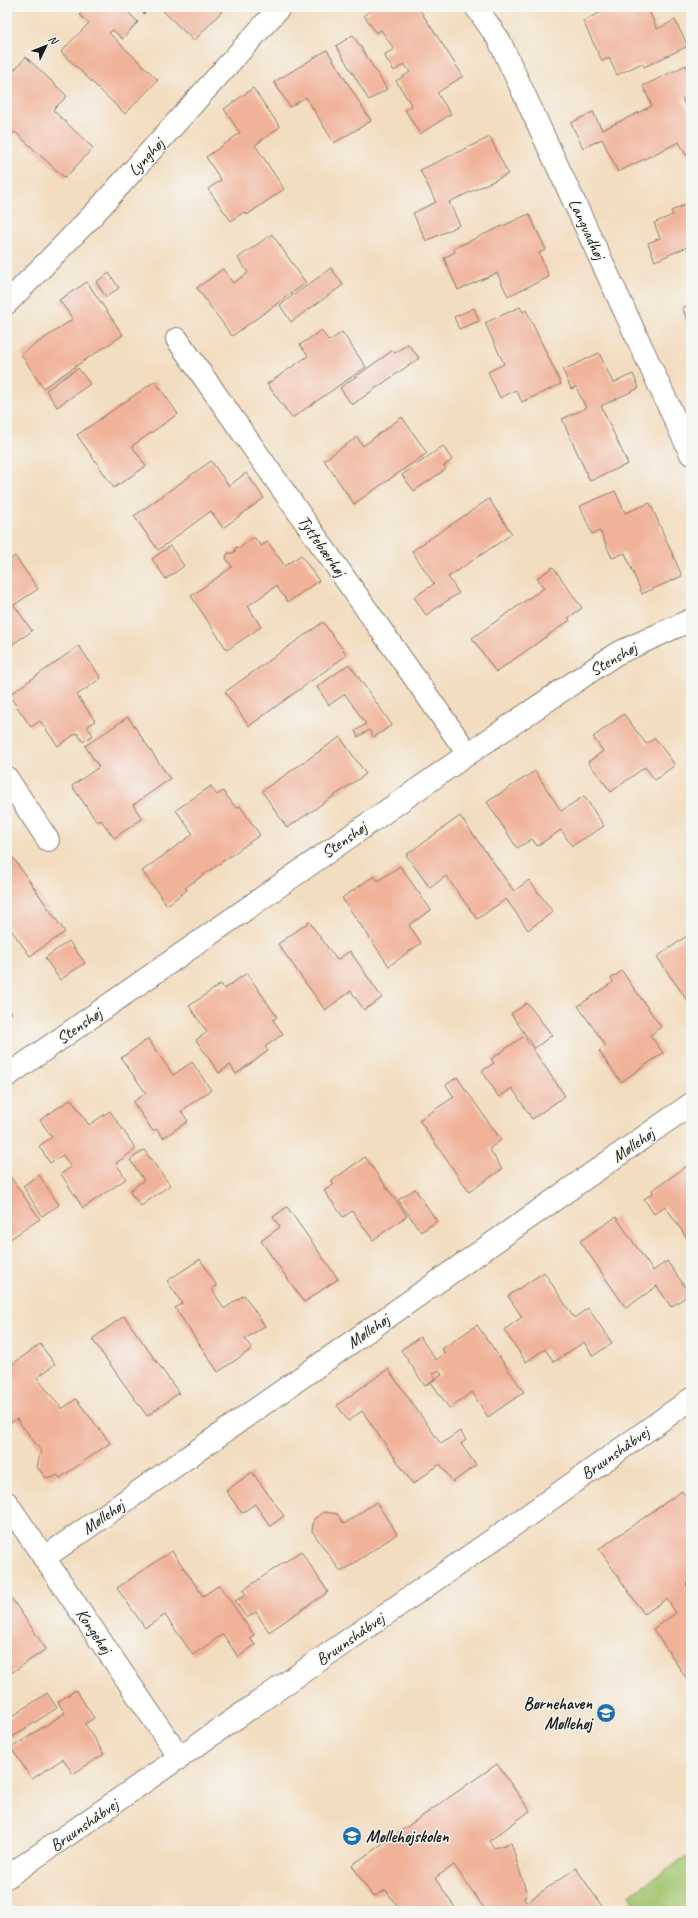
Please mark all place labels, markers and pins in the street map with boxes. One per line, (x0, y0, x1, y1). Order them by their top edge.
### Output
place label: Børnehaven Møllehøj (524, 1693, 594, 1734)
school or university icon: Børnehaven Møllehøj (595, 1702, 617, 1724)
school or university icon: Møllehøjskolen (341, 1825, 363, 1847)
place label: Møllehøjskolen (366, 1826, 450, 1847)

